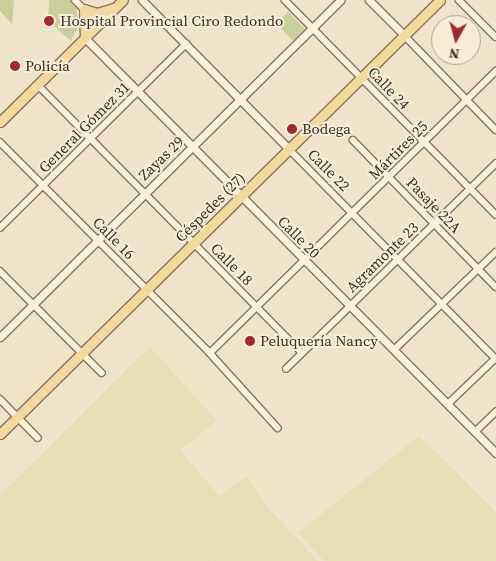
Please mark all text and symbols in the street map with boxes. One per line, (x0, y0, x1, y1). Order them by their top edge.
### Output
place label: Hospital Provincial Ciro Redondo (60, 12, 283, 30)
marker: Hospital Provincial Ciro Redondo (42, 14, 56, 28)
north arrow (431, 15, 481, 65)
text: N (448, 43, 461, 64)
place label: Policía (25, 57, 70, 75)
marker: Policía (9, 60, 21, 72)
street label: Calle 24 (364, 63, 414, 113)
street label: General Gómez 31 (35, 78, 133, 176)
street label: Mártires 25 (365, 117, 431, 183)
place label: Bodega (302, 120, 351, 138)
marker: Bodega (286, 123, 298, 135)
street label: Zayas 29 (135, 132, 187, 184)
street label: Calle 22 (304, 145, 354, 195)
street label: Céspedes (27) (171, 168, 249, 246)
street label: Pasaje 22A (403, 173, 465, 237)
street label: Calle 20 (274, 212, 324, 262)
street label: Calle 16 (89, 213, 139, 263)
street label: Agramonte 23 (342, 218, 422, 296)
street label: Calle 18 (207, 239, 257, 289)
place label: Peluquería Nancy (260, 332, 378, 350)
marker: Peluquería Nancy (244, 335, 256, 347)

